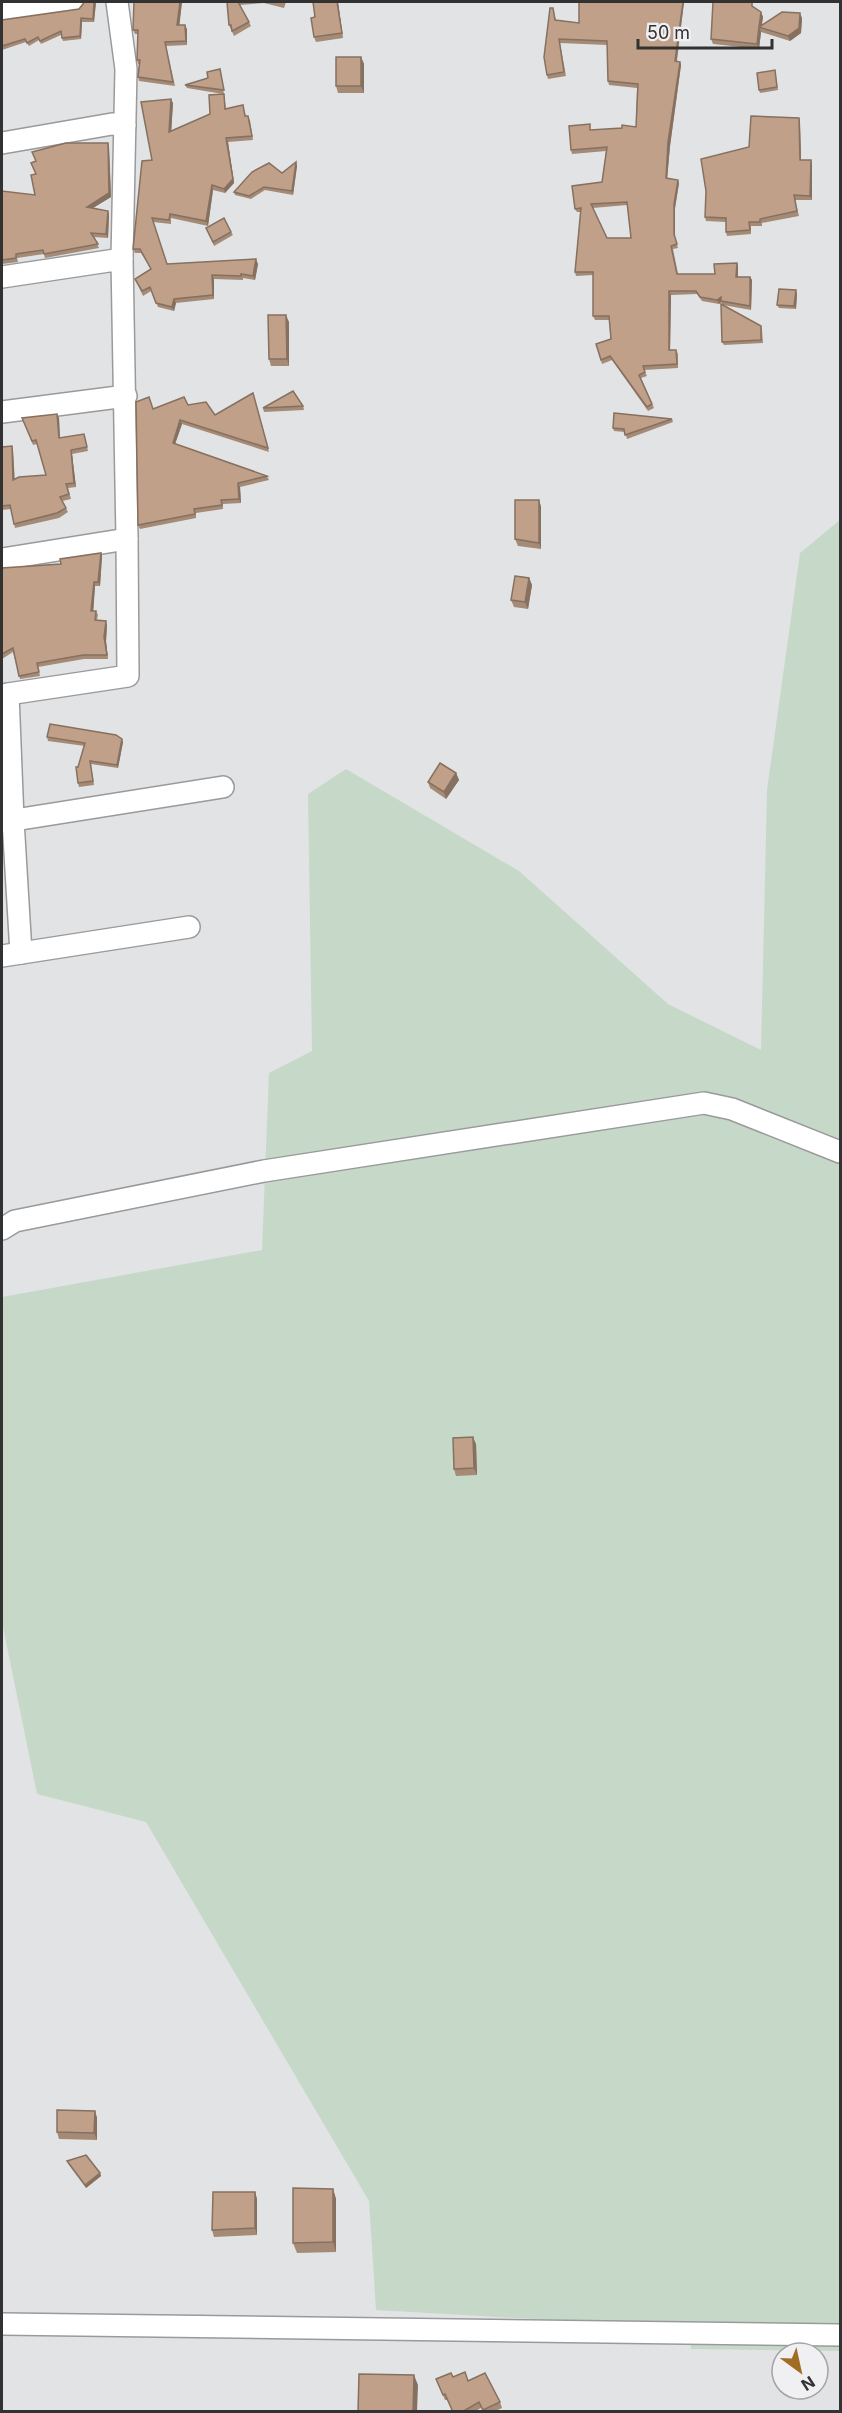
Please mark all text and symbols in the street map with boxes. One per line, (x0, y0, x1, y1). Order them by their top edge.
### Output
scale bar (638, 12, 772, 50)
text: 50 m (647, 22, 690, 43)
north arrow (770, 2341, 830, 2401)
text: N (798, 2372, 819, 2395)

